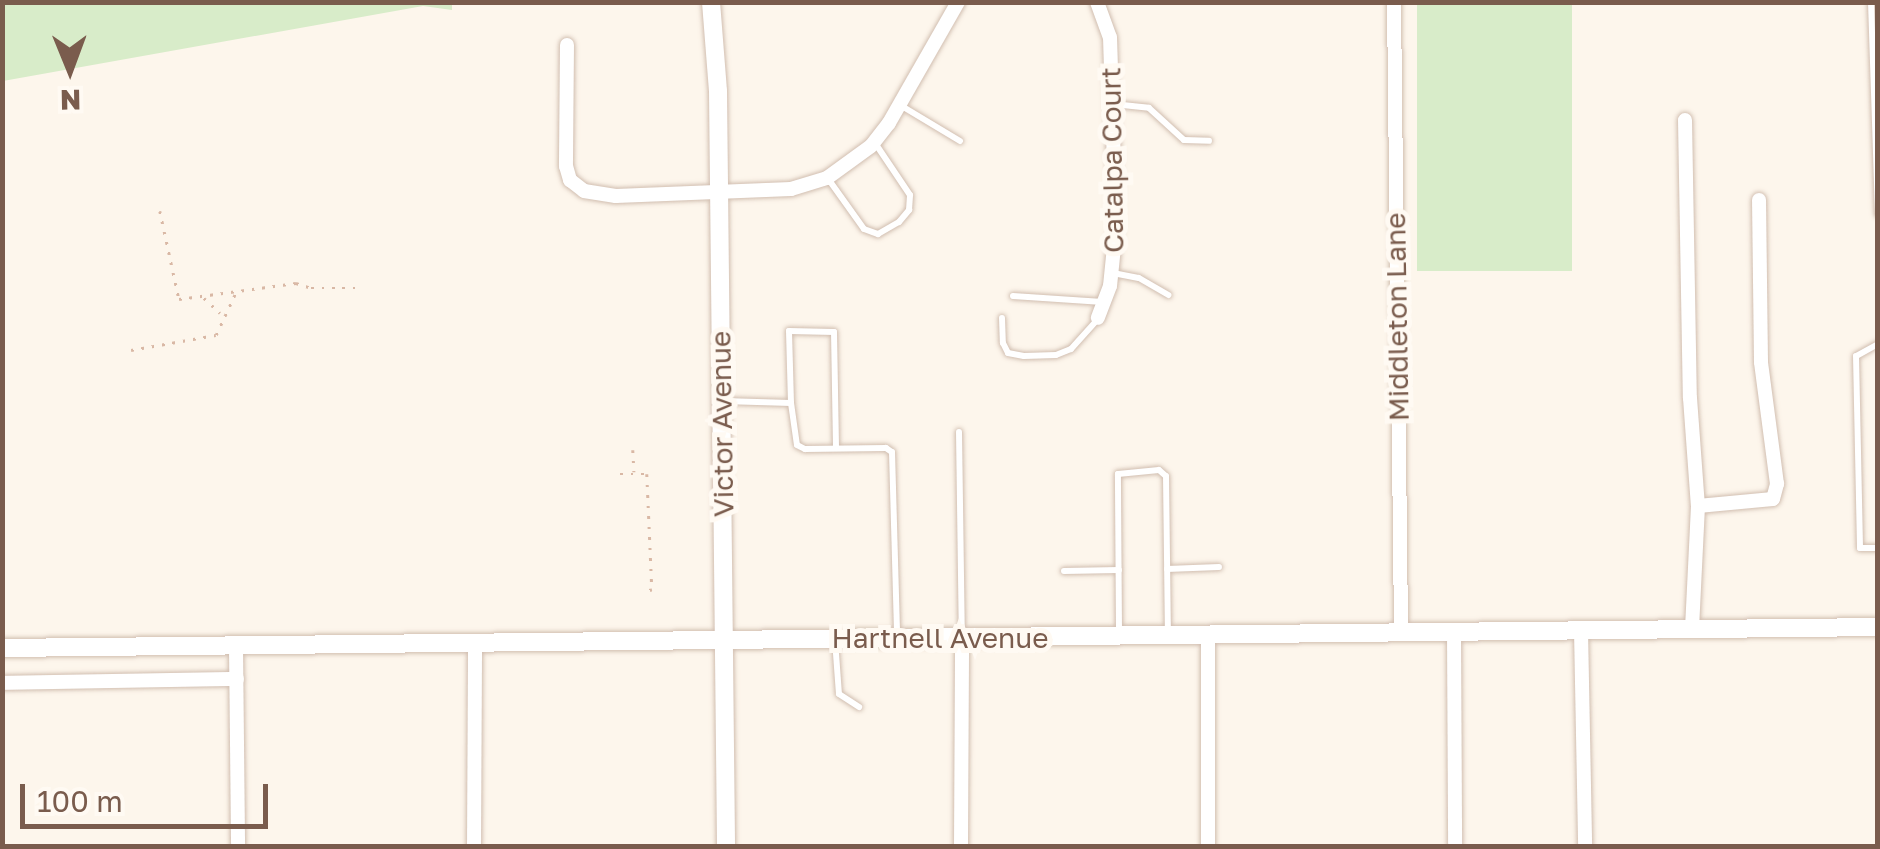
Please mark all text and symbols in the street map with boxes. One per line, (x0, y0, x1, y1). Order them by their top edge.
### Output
north arrow (20, 20, 120, 120)
street label: Catalpa Court (1094, 67, 1130, 253)
text: N (60, 84, 81, 117)
street label: Middleton Lane (1378, 212, 1416, 422)
street label: Victor Avenue (704, 331, 740, 517)
street label: Hartnell Avenue (832, 621, 1048, 655)
scale bar (25, 764, 272, 826)
text: 100 m (37, 783, 123, 819)

